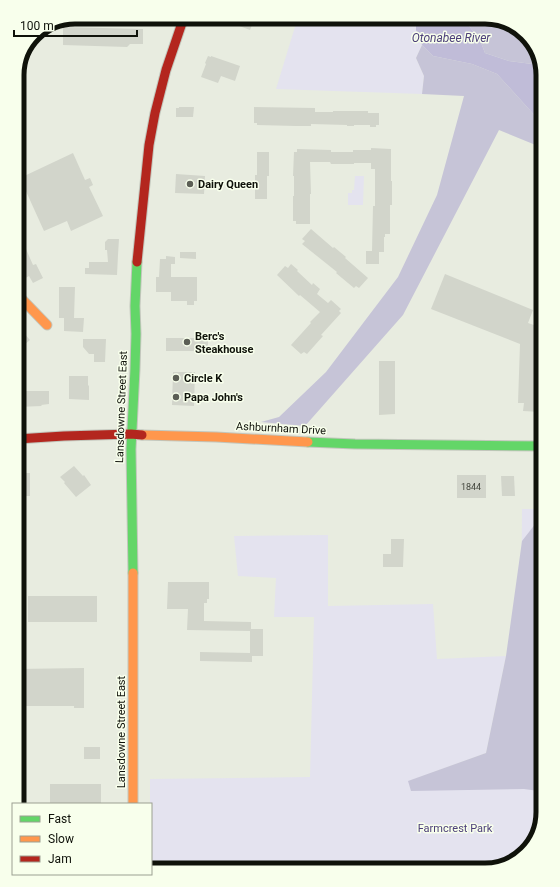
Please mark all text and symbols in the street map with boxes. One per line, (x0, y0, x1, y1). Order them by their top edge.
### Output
scale bar (14, 12, 137, 38)
text: 100 m (20, 19, 54, 33)
water label: Otonabee River (412, 31, 491, 45)
place label: Dairy Queen (198, 178, 258, 191)
marker: Dairy Queen (185, 179, 195, 189)
place label: Berc's Steakhouse (195, 330, 253, 356)
marker: Berc's Steakhouse (182, 337, 192, 347)
street label: Lansdowne Street East (113, 350, 130, 463)
place label: Circle K (184, 372, 223, 385)
marker: Circle K (171, 373, 181, 383)
place label: Papa John's (184, 391, 243, 404)
marker: Papa John's (171, 392, 181, 402)
street label: Ashburnham Drive (236, 420, 326, 437)
house number: 1844 (461, 482, 481, 492)
street label: Lansdowne Street East (115, 675, 128, 788)
legend (12, 803, 152, 875)
text: Fast (48, 812, 71, 826)
park label: Farmcrest Park (418, 822, 493, 835)
text: Slow (48, 832, 74, 846)
text: Jam (48, 852, 72, 866)

